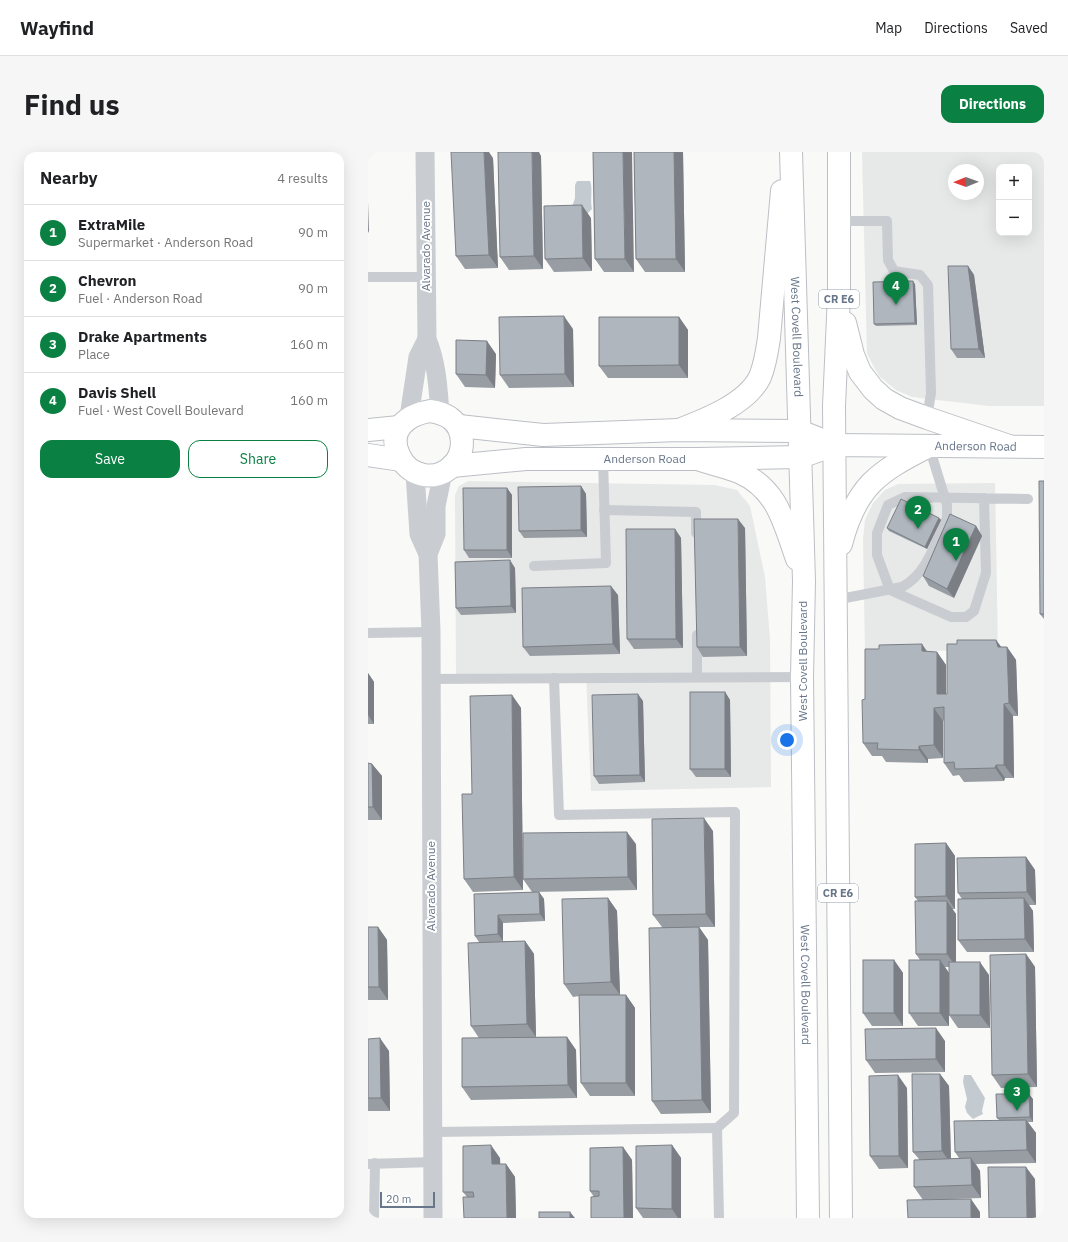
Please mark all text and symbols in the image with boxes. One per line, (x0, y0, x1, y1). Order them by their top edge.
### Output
text: Wayfind (20, 16, 94, 40)
text: Map (875, 19, 902, 37)
text: Directions (924, 19, 988, 37)
text: Saved (1010, 19, 1048, 37)
button: Directions (941, 85, 1044, 123)
text: Find us (24, 86, 120, 123)
north arrow (948, 164, 984, 200)
map controls (996, 164, 1032, 236)
button: + (996, 164, 1032, 200)
text: Nearby (40, 167, 98, 189)
text: 4 results (277, 170, 328, 187)
street label: Alvarado Avenue (418, 200, 433, 291)
button: − (996, 200, 1032, 236)
text: ExtraMile (78, 215, 145, 234)
text: 1 (49, 224, 57, 241)
text: 90 m (298, 224, 328, 241)
text: Supermarket · Anderson Road (78, 234, 253, 251)
text: Chevron (78, 271, 136, 290)
pin: 4 (883, 272, 909, 305)
street label: West Covell Boulevard (788, 276, 806, 397)
text: 2 (49, 280, 57, 297)
text: 90 m (298, 280, 328, 297)
text: Fuel · Anderson Road (78, 290, 203, 307)
road number: CR E6 (819, 290, 859, 308)
text: Drake Apartments (78, 327, 207, 346)
text: 3 (49, 336, 57, 353)
text: 160 m (290, 336, 328, 353)
text: Place (78, 346, 110, 363)
text: Davis Shell (78, 383, 156, 402)
text: 4 (49, 392, 57, 409)
text: 160 m (290, 392, 328, 409)
text: Fuel · West Covell Boulevard (78, 402, 244, 419)
street label: Anderson Road (934, 438, 1017, 454)
button: Save (40, 440, 180, 478)
button: Share (188, 440, 328, 478)
street label: Anderson Road (603, 451, 686, 466)
pin: 2 (905, 496, 931, 529)
pin: 1 (943, 528, 969, 561)
street label: West Covell Boulevard (795, 601, 810, 721)
your location (777, 730, 797, 750)
street label: Alvarado Avenue (423, 840, 438, 931)
road number: CR E6 (818, 884, 858, 902)
street label: West Covell Boulevard (798, 924, 814, 1045)
pin: 3 (1004, 1078, 1030, 1111)
scale bar (380, 1190, 435, 1209)
text: 20 m (386, 1192, 411, 1206)

